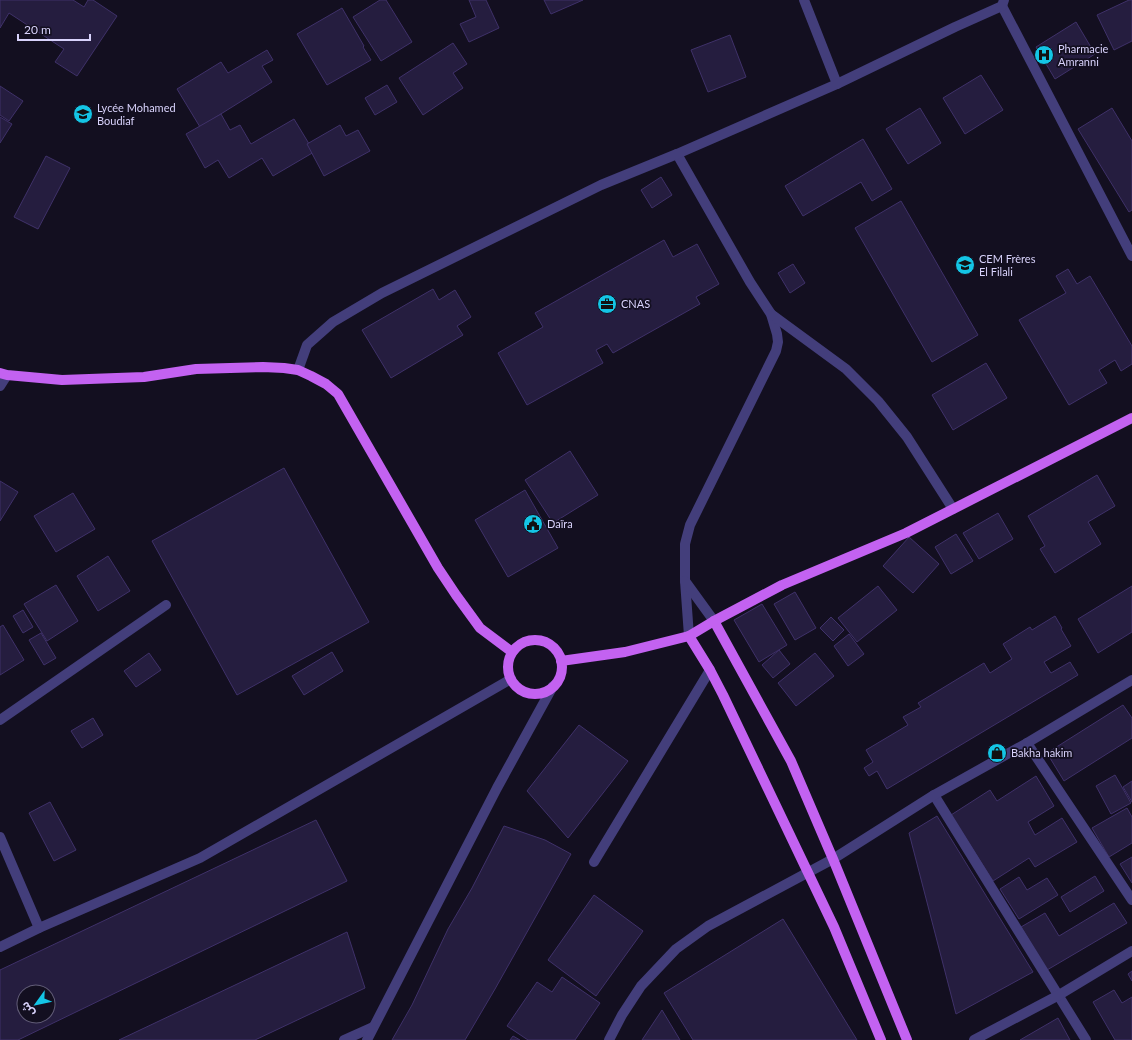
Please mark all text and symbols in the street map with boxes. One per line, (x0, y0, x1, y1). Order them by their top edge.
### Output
scale bar (18, 16, 90, 42)
text: 20 m (24, 22, 51, 37)
place label: Pharmacie Amranni (1058, 42, 1109, 68)
hospital icon: Pharmacie Amranni (1033, 44, 1055, 66)
place label: Lycée Mohamed Boudiaf (97, 101, 176, 127)
school or university icon: Lycée Mohamed Boudiaf (72, 103, 94, 125)
place label: CEM Frères El Filali (979, 252, 1036, 278)
school or university icon: CEM Frères El Filali (954, 254, 976, 276)
office icon: CNAS (596, 293, 618, 315)
place label: CNAS (621, 297, 650, 310)
public building icon: Daïra (522, 513, 544, 535)
place label: Daïra (547, 517, 573, 530)
shop icon: Bakha hakim (986, 742, 1008, 764)
place label: Bakha hakim (1011, 746, 1072, 759)
north arrow (16, 984, 56, 1024)
text: ش (18, 999, 38, 1020)

